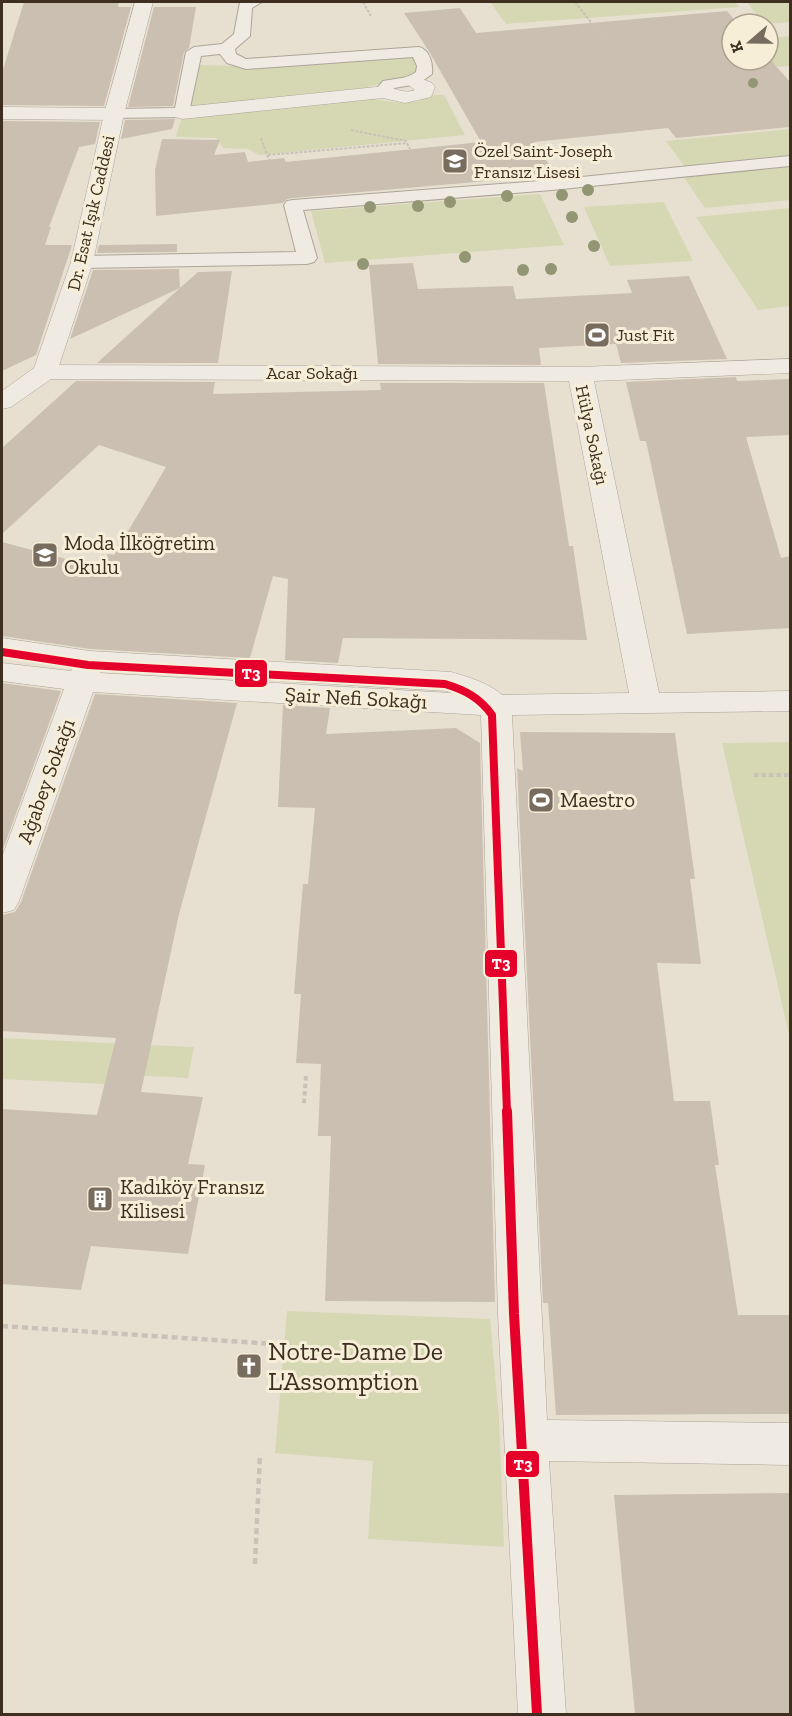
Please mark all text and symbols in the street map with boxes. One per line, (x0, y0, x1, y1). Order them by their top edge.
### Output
north arrow (720, 12, 780, 72)
text: K (726, 38, 747, 55)
street label: Dr. Esat Işık Caddesi (62, 133, 120, 293)
place label: Özel Saint-Joseph Fransız Lisesi (474, 140, 612, 183)
school or university icon: Özel Saint-Joseph Fransız Lisesi (440, 146, 470, 176)
sports icon: Just Fit (582, 320, 612, 350)
place label: Just Fit (616, 324, 675, 346)
street label: Acar Sokağı (266, 362, 358, 384)
street label: Hülya Sokağı (571, 383, 613, 487)
place label: Moda İlköğretim Okulu (64, 530, 215, 579)
school or university icon: Moda İlköğretim Okulu (30, 540, 60, 570)
line badge: T3 (234, 659, 268, 688)
text: T3 (242, 664, 261, 683)
street label: Şair Nefi Sokağı (284, 681, 428, 714)
street label: Ağabey Sokağı (11, 715, 80, 847)
sports icon: Maestro (526, 785, 556, 815)
place label: Maestro (560, 787, 635, 812)
line badge: T3 (484, 949, 518, 978)
text: T3 (492, 954, 511, 973)
place label: Kadıköy Fransız Kilisesi (120, 1174, 265, 1223)
building icon: Kadıköy Fransız Kilisesi (85, 1184, 115, 1214)
place label: Notre-Dame De L'Assomption (268, 1335, 443, 1397)
church icon: Notre-Dame De L'Assomption (234, 1351, 264, 1381)
line badge: T3 (505, 1450, 540, 1478)
text: T3 (514, 1455, 533, 1474)

